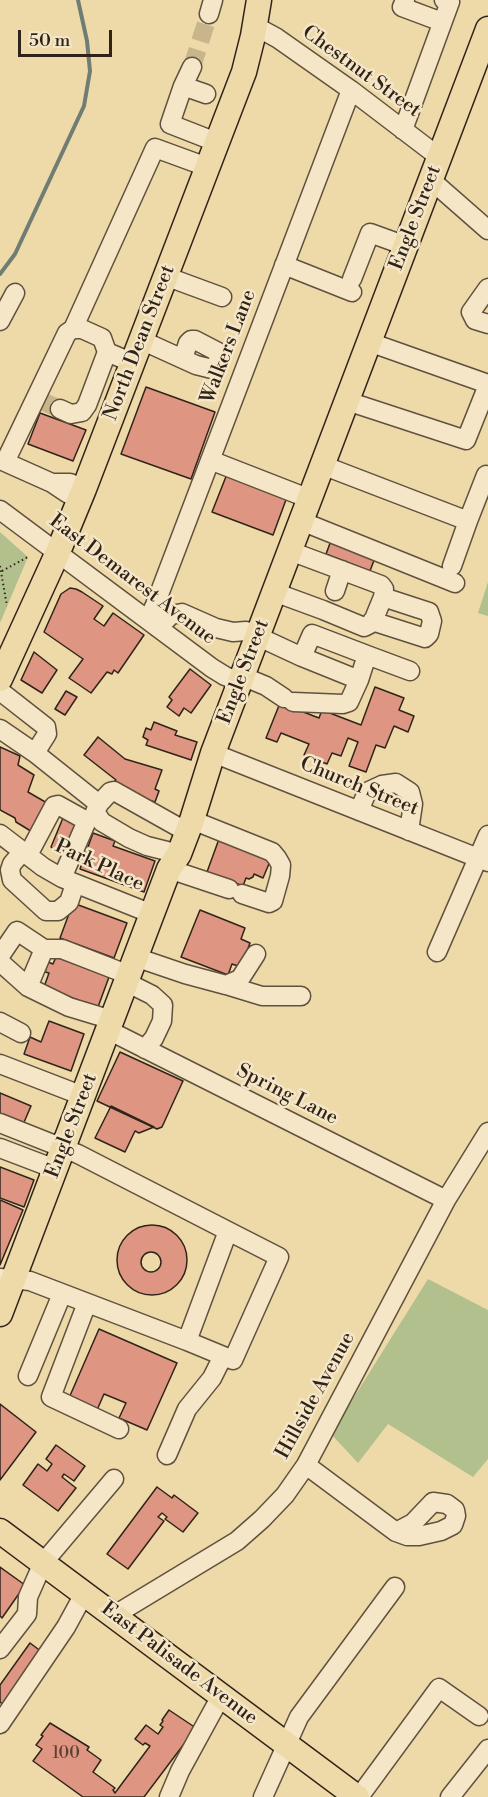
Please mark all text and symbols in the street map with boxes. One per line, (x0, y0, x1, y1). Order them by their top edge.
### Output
scale bar (21, 18, 116, 56)
street label: Chestnut Street (297, 21, 425, 123)
text: 50 m (29, 29, 70, 52)
street label: Engle Street (385, 162, 447, 274)
street label: North Dean Street (99, 262, 181, 424)
street label: Walkers Lane (196, 287, 262, 407)
street label: East Demarest Avenue (44, 510, 220, 650)
street label: Engle Street (213, 616, 275, 728)
street label: Church Street (296, 752, 422, 822)
street label: Park Place (51, 835, 147, 897)
street label: Spring Lane (232, 1059, 342, 1131)
street label: Engle Street (41, 1070, 103, 1182)
street label: Hillside Avenue (271, 1328, 361, 1464)
street label: East Palisade Avenue (96, 1597, 262, 1731)
house number: 100 (52, 1744, 80, 1764)

